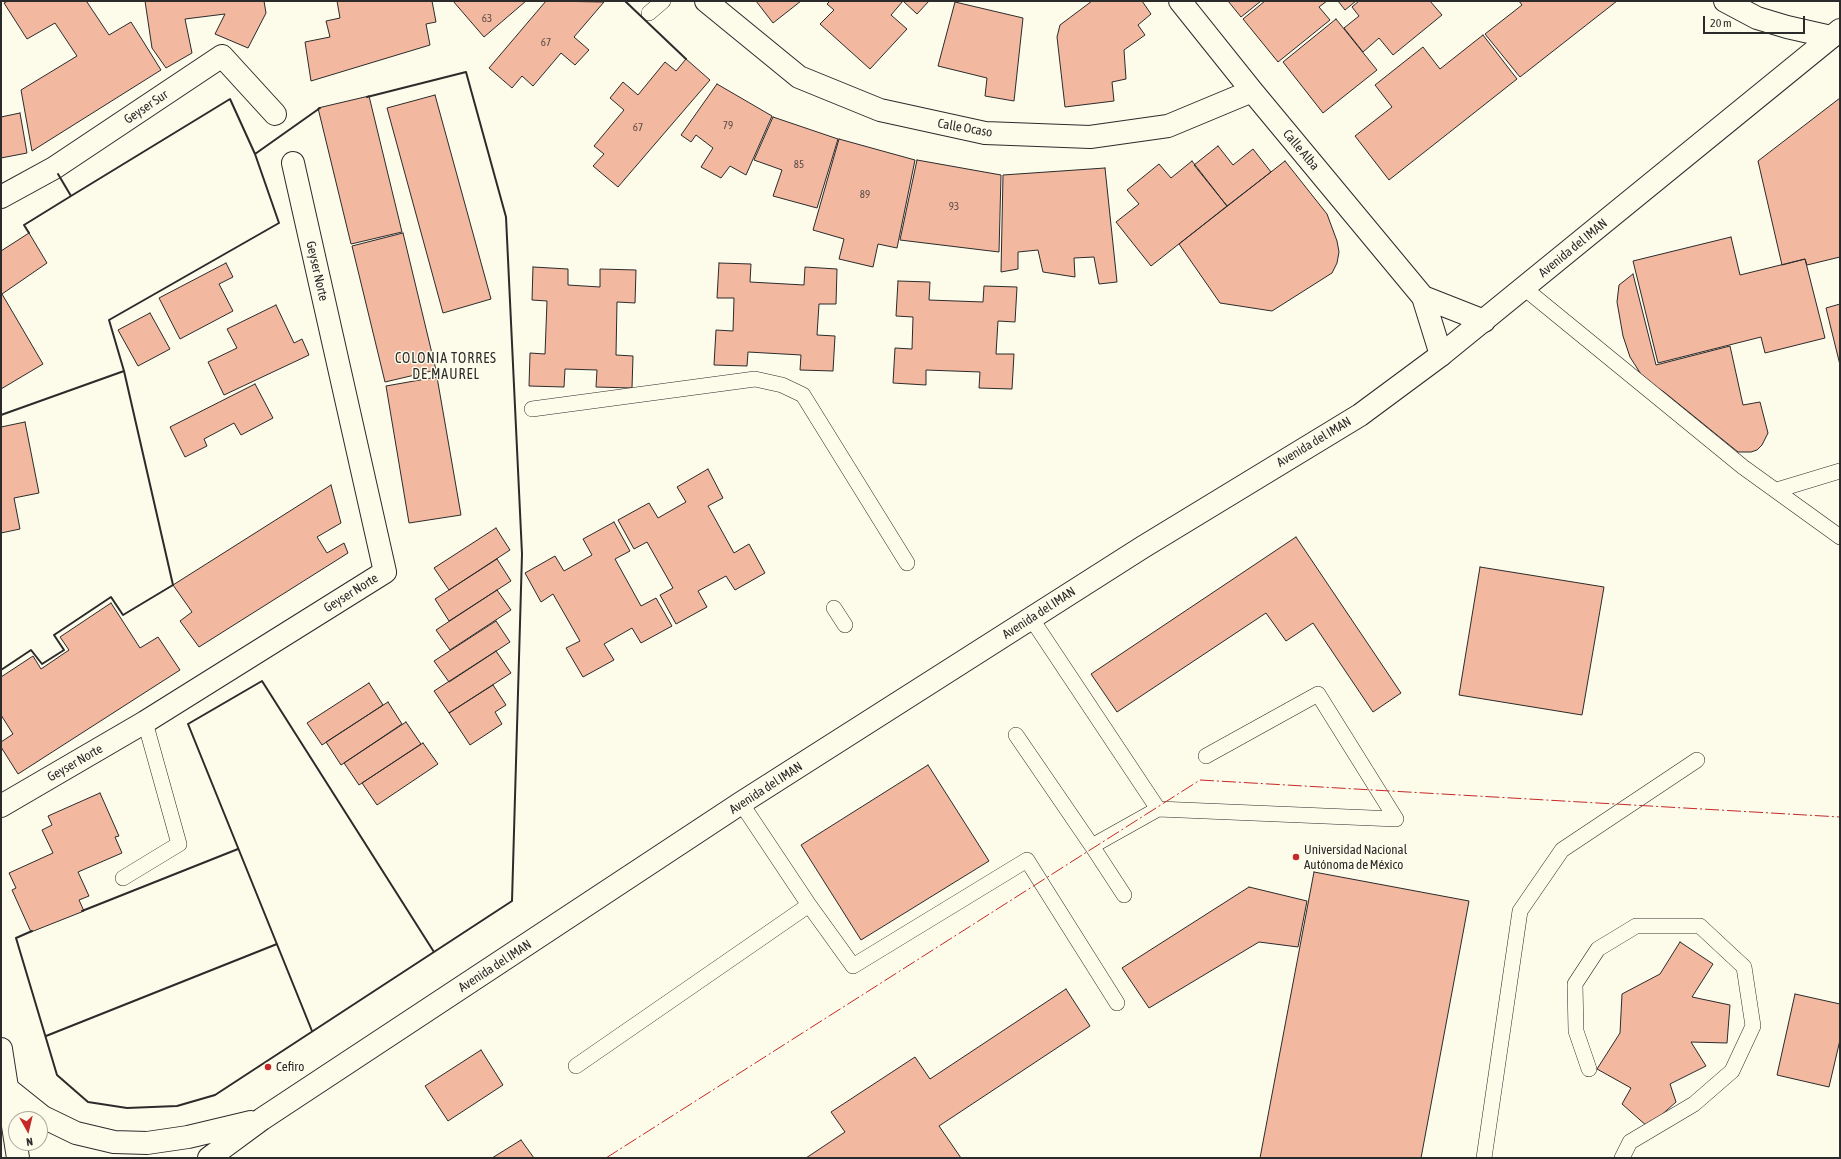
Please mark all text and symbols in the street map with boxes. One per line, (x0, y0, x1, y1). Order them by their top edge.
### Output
scale bar (1705, 8, 1807, 34)
house number: 63 (482, 12, 492, 26)
text: 20 m (1710, 16, 1732, 30)
house number: 67 (541, 36, 551, 50)
street label: Geyser Sur (121, 87, 171, 127)
street label: Calle Ocaso (936, 116, 994, 140)
house number: 79 (723, 119, 733, 133)
house number: 67 (633, 121, 643, 135)
street label: Calle Alba (1279, 126, 1323, 174)
house number: 85 (794, 158, 804, 172)
house number: 89 (860, 188, 870, 202)
house number: 93 (949, 200, 959, 214)
street label: Avenida del IMAN (1535, 215, 1611, 281)
street label: Geyser Norte (303, 239, 331, 303)
district label: COLONIA TORRES DE MAUREL (395, 351, 497, 384)
street label: Avenida del IMAN (1274, 414, 1354, 470)
street label: Geyser Norte (321, 570, 381, 616)
street label: Avenida del IMAN (999, 584, 1079, 642)
street label: Geyser Norte (45, 741, 105, 785)
street label: Avenida del IMAN (726, 759, 806, 817)
place label: Universidad Nacional Autónoma de México (1304, 842, 1407, 873)
marker: Universidad Nacional Autónoma de México (1291, 852, 1301, 862)
street label: Avenida del IMAN (455, 937, 535, 995)
place label: Cefiro (276, 1059, 304, 1075)
marker: Cefiro (263, 1062, 273, 1072)
north arrow (8, 1111, 48, 1151)
text: N (25, 1135, 34, 1148)

